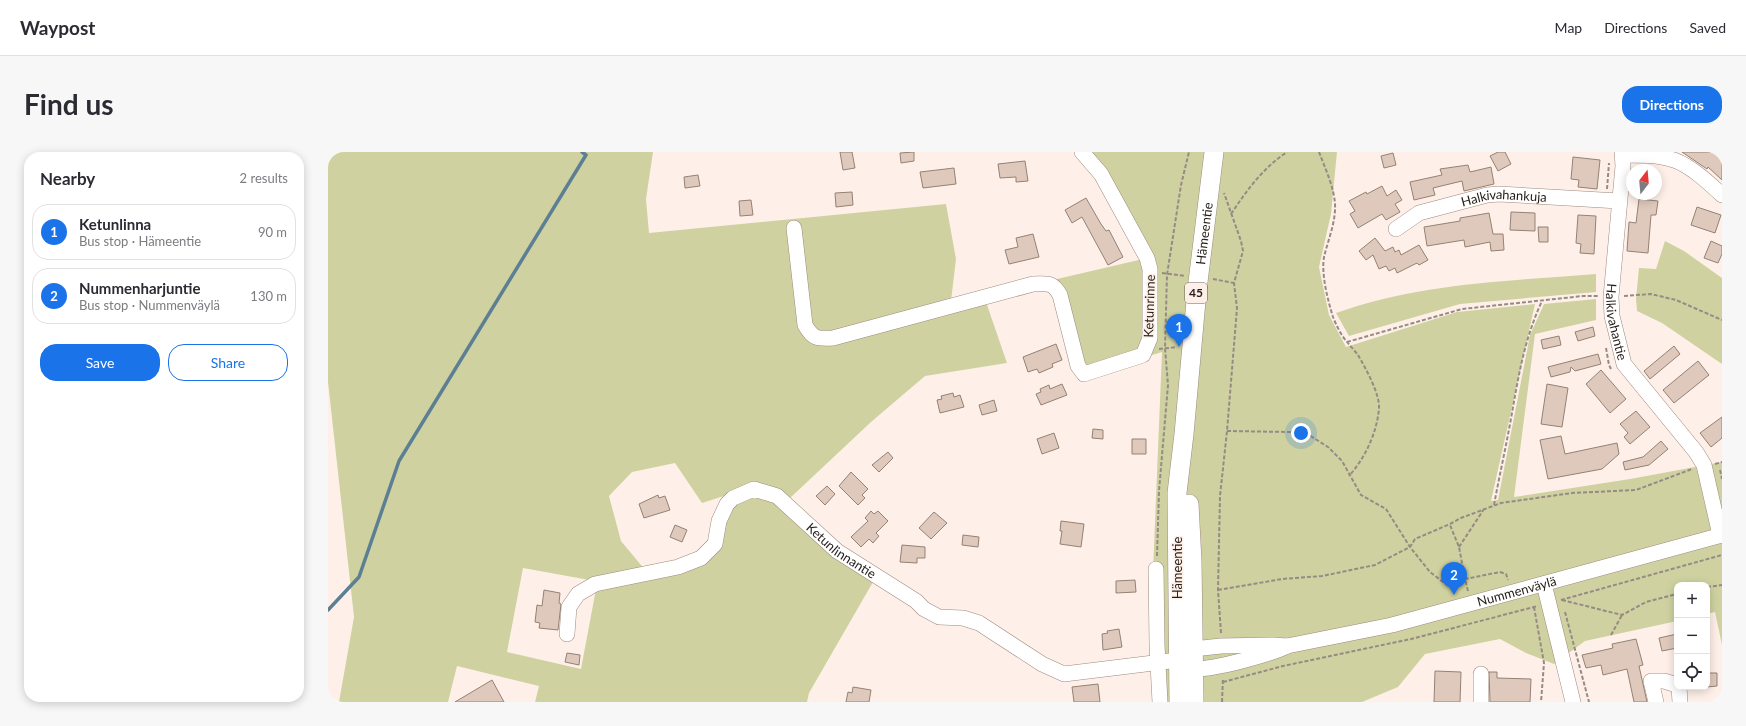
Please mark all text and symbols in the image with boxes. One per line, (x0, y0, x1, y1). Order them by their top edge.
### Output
text: Waypost (20, 16, 95, 39)
text: Map (1555, 19, 1582, 36)
text: Directions (1604, 19, 1667, 36)
text: Saved (1689, 19, 1726, 36)
button: Directions (1622, 86, 1722, 123)
text: Find us (24, 87, 114, 121)
north arrow (1626, 164, 1662, 200)
text: Nearby (40, 168, 95, 189)
text: 2 results (240, 170, 288, 186)
street label: Halkivahankuja (1459, 186, 1547, 210)
street label: Hämeentie (1192, 201, 1216, 266)
text: Ketunlinna (79, 215, 151, 233)
text: 1 (50, 224, 58, 240)
text: 90 m (258, 224, 287, 240)
text: Bus stop · Hämeentie (79, 233, 201, 249)
street label: Ketunrinne (1140, 274, 1158, 338)
text: Nummenharjuntie (79, 279, 200, 297)
road number: 45 (1185, 283, 1207, 303)
street label: Halkivahantie (1603, 283, 1631, 362)
text: 2 (50, 288, 58, 304)
text: 130 m (250, 288, 287, 304)
text: Bus stop · Nummenväylä (79, 297, 220, 313)
pin: 1 (1166, 314, 1192, 347)
button: Save (40, 344, 160, 381)
button: Share (168, 344, 288, 381)
your location (1291, 423, 1311, 443)
street label: Ketunlinnantie (803, 519, 879, 582)
street label: Hämeentie (1169, 537, 1185, 599)
pin: 2 (1441, 562, 1467, 595)
street label: Nummenväylä (1475, 573, 1558, 609)
map controls (1674, 582, 1710, 690)
button: + (1674, 582, 1710, 618)
button: − (1674, 618, 1710, 654)
button: locate (1674, 654, 1710, 690)

